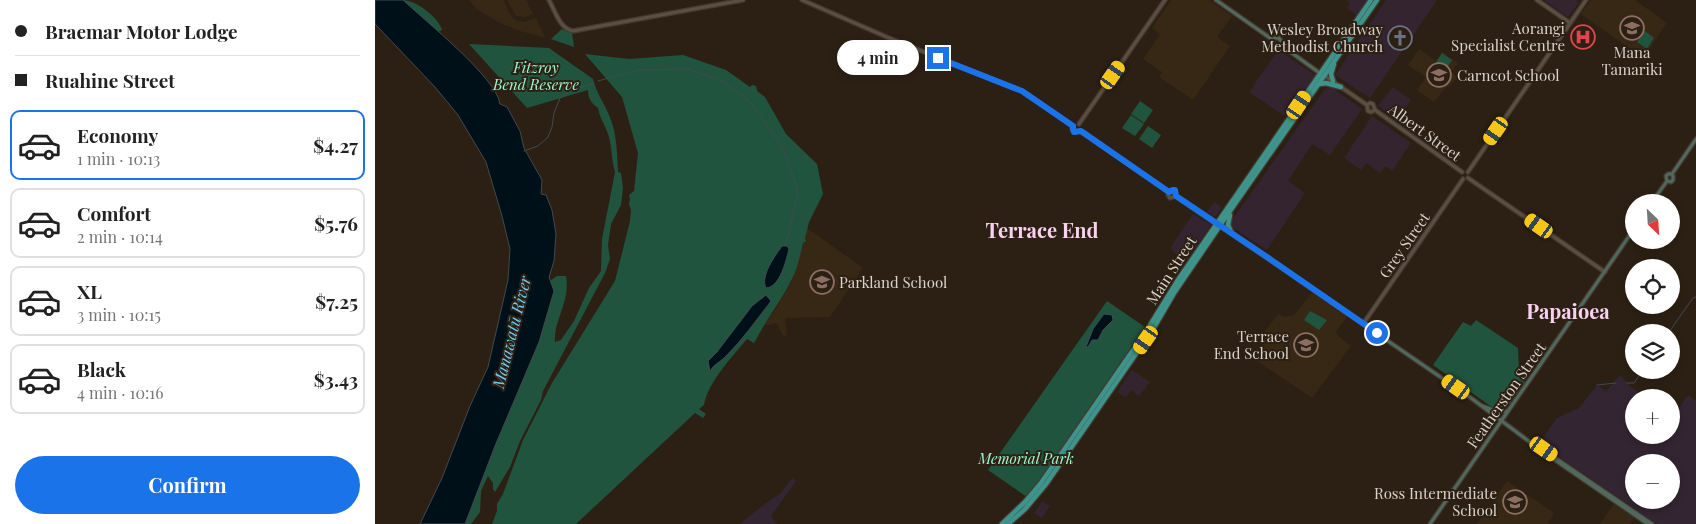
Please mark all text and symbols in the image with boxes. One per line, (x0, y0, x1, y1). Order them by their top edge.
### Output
school or university icon: Mana Tamariki (1619, 15, 1645, 41)
text: Braemar Motor Lodge (45, 18, 238, 44)
place label: Aorangi Specialist Centre (1451, 18, 1566, 55)
place label: Wesley Broadway Methodist Church (1261, 19, 1383, 56)
hospital icon: Aorangi Specialist Centre (1570, 24, 1596, 50)
church icon: Wesley Broadway Methodist Church (1387, 25, 1413, 51)
callout: 4 min (838, 40, 921, 76)
place label: Mana Tamariki (1601, 42, 1663, 79)
text: 4 min (857, 47, 899, 68)
route end (927, 47, 949, 69)
park label: Fitzroy Bend Reserve (492, 57, 580, 94)
car (1098, 58, 1127, 92)
school or university icon: Carncot School (1426, 62, 1452, 88)
place label: Carncot School (1457, 65, 1560, 85)
text: Ruahine Street (45, 67, 175, 93)
car (1284, 88, 1313, 122)
street label: Albert Street (1384, 98, 1466, 166)
car (1481, 114, 1510, 148)
text: Economy (77, 122, 158, 148)
icon: car (17, 123, 62, 168)
text: $4.27 (313, 132, 358, 158)
text: 1 min · 10:13 (77, 148, 160, 169)
north arrow (1625, 194, 1680, 249)
map controls (1625, 194, 1680, 509)
text: Comfort (77, 200, 151, 226)
icon: car (17, 201, 62, 246)
street label: Grey Street (1374, 208, 1434, 282)
text: $5.76 (314, 210, 358, 236)
car (1522, 211, 1555, 241)
district label: Terrace End (985, 216, 1099, 243)
text: 2 min · 10:14 (77, 226, 163, 247)
street label: Main Street (1141, 231, 1201, 308)
button: locate (1625, 259, 1680, 314)
school or university icon: Parkland School (809, 269, 835, 295)
place label: Parkland School (839, 272, 947, 292)
water label: Manawatū River (487, 273, 535, 391)
text: XL (77, 278, 102, 304)
icon: car (17, 279, 62, 324)
text: $7.25 (315, 288, 358, 314)
district label: Papaioea (1526, 297, 1610, 324)
text: 3 min · 10:15 (77, 304, 161, 325)
route start (1366, 322, 1388, 344)
car (1131, 323, 1160, 357)
button: layers (1625, 324, 1680, 379)
place label: Terrace End School (1214, 326, 1289, 363)
school or university icon: Terrace End School (1293, 332, 1319, 358)
street label: Featherston Street (1462, 338, 1550, 452)
text: Black (77, 356, 126, 382)
icon: car (17, 357, 62, 402)
text: $3.43 (314, 366, 358, 392)
car (1439, 372, 1472, 402)
text: 4 min · 10:16 (77, 382, 164, 403)
button: + (1625, 389, 1680, 444)
car (1527, 434, 1560, 464)
park label: Memorial Park (977, 448, 1074, 468)
button: − (1625, 454, 1680, 509)
button: Confirm (15, 456, 360, 514)
place label: Ross Intermediate School (1374, 483, 1497, 520)
school or university icon: Ross Intermediate School (1502, 489, 1528, 515)

